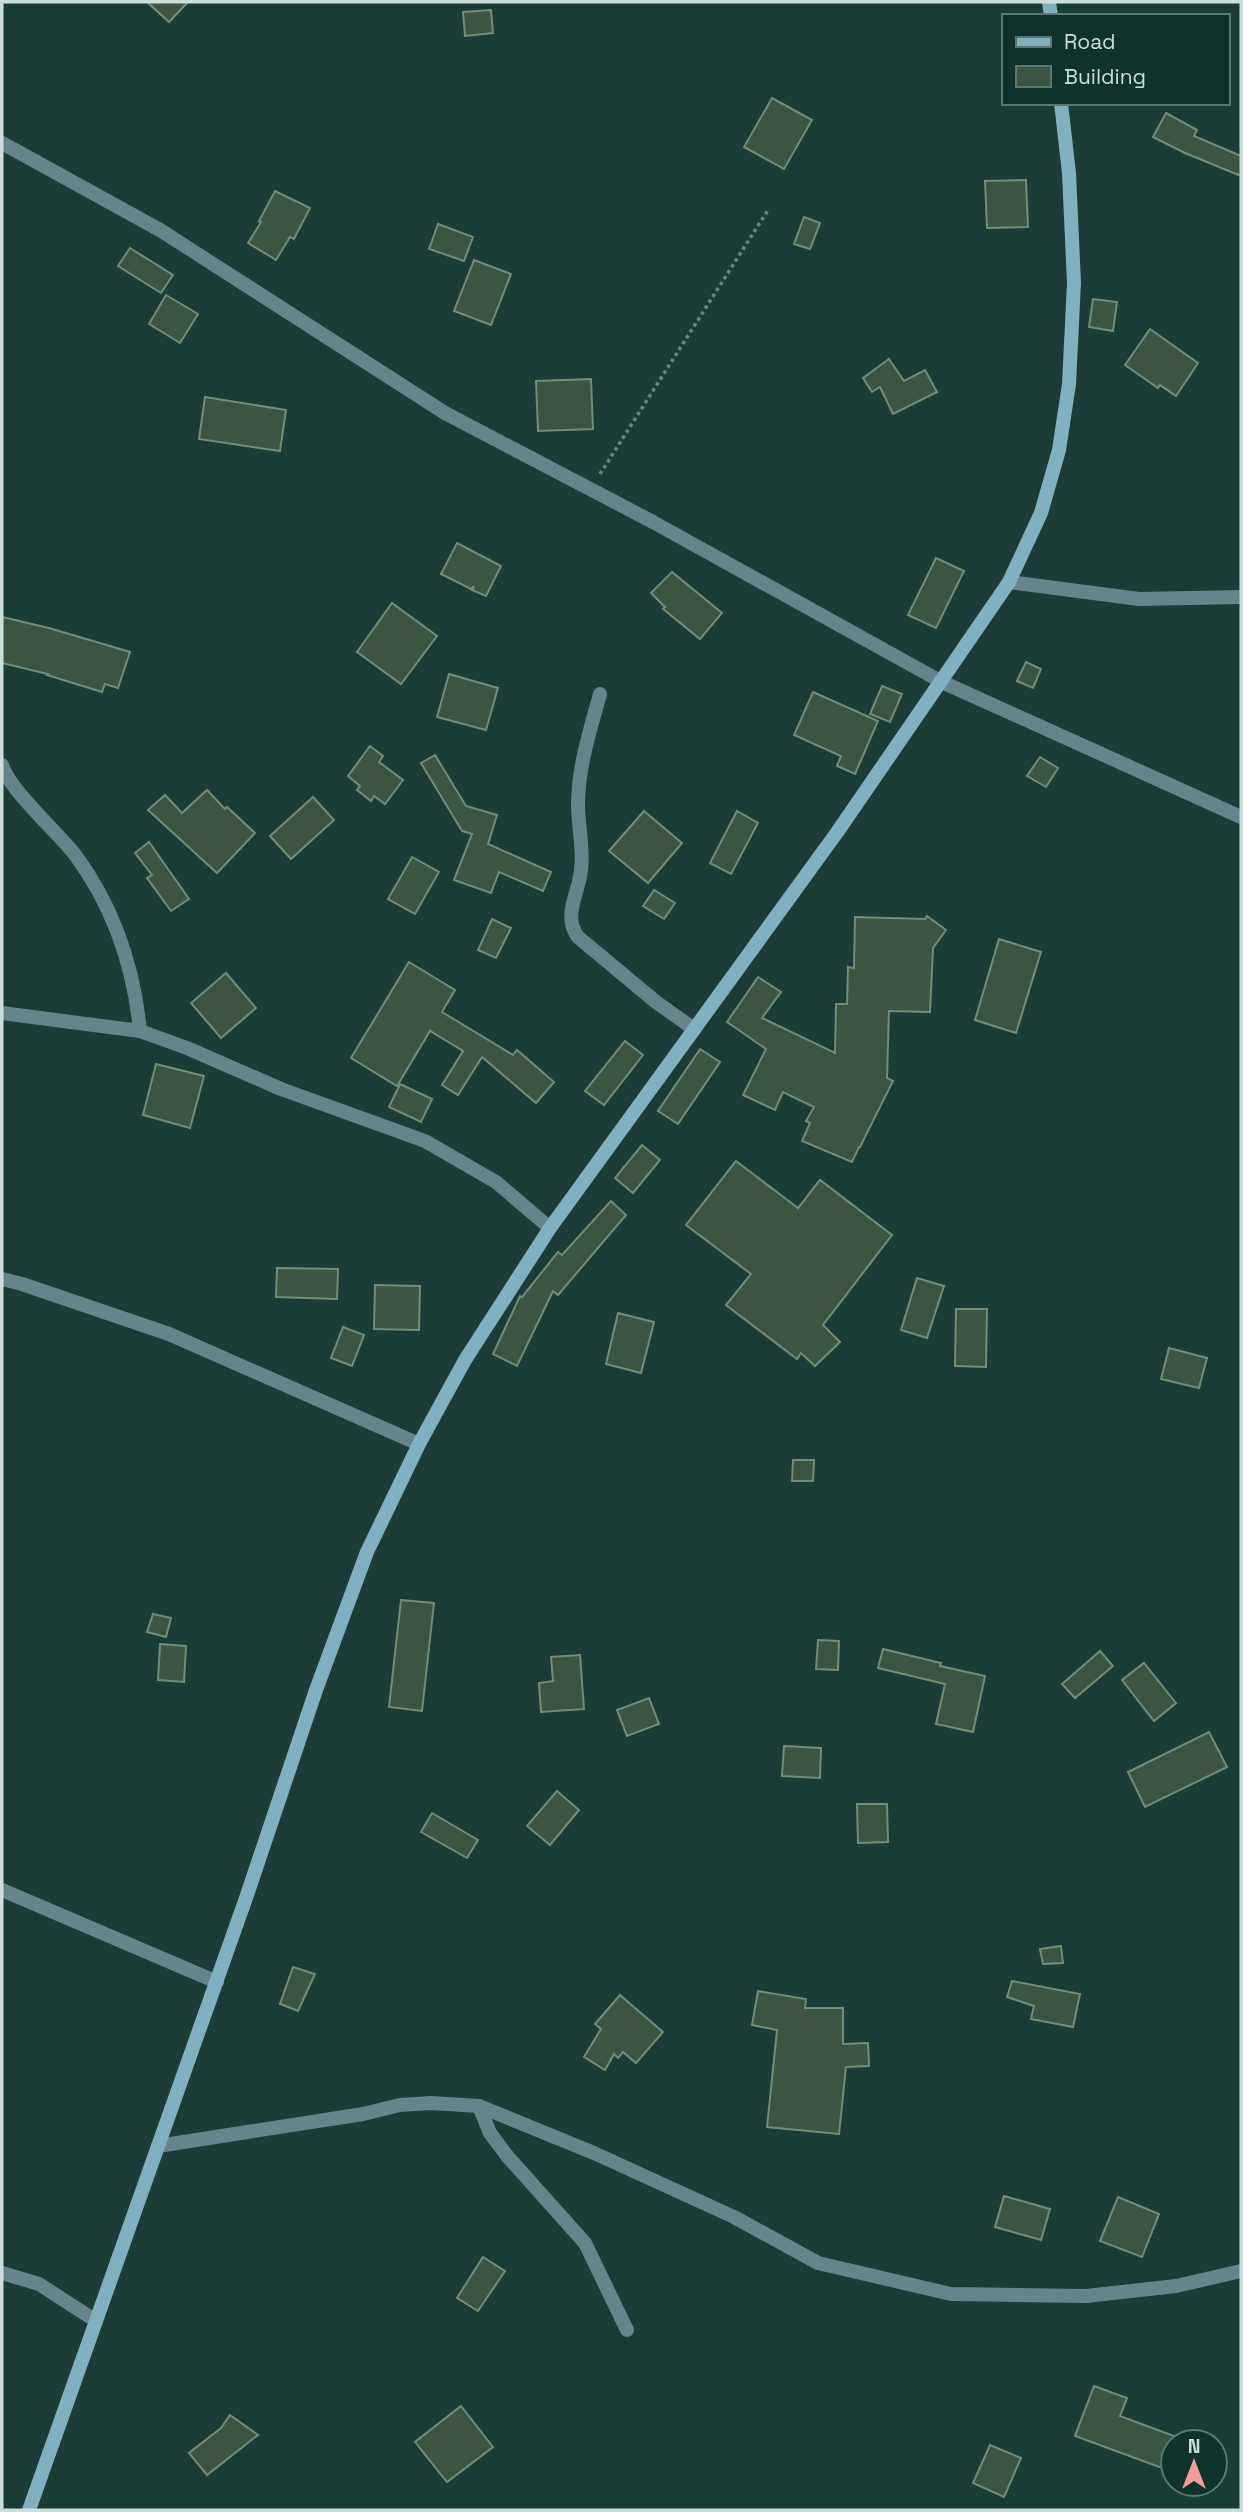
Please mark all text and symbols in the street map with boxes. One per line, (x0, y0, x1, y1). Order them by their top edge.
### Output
legend (1002, 14, 1229, 105)
text: Road (1064, 28, 1116, 55)
text: Building (1064, 63, 1146, 90)
north arrow (1159, 2428, 1229, 2498)
text: N (1188, 2434, 1200, 2459)

